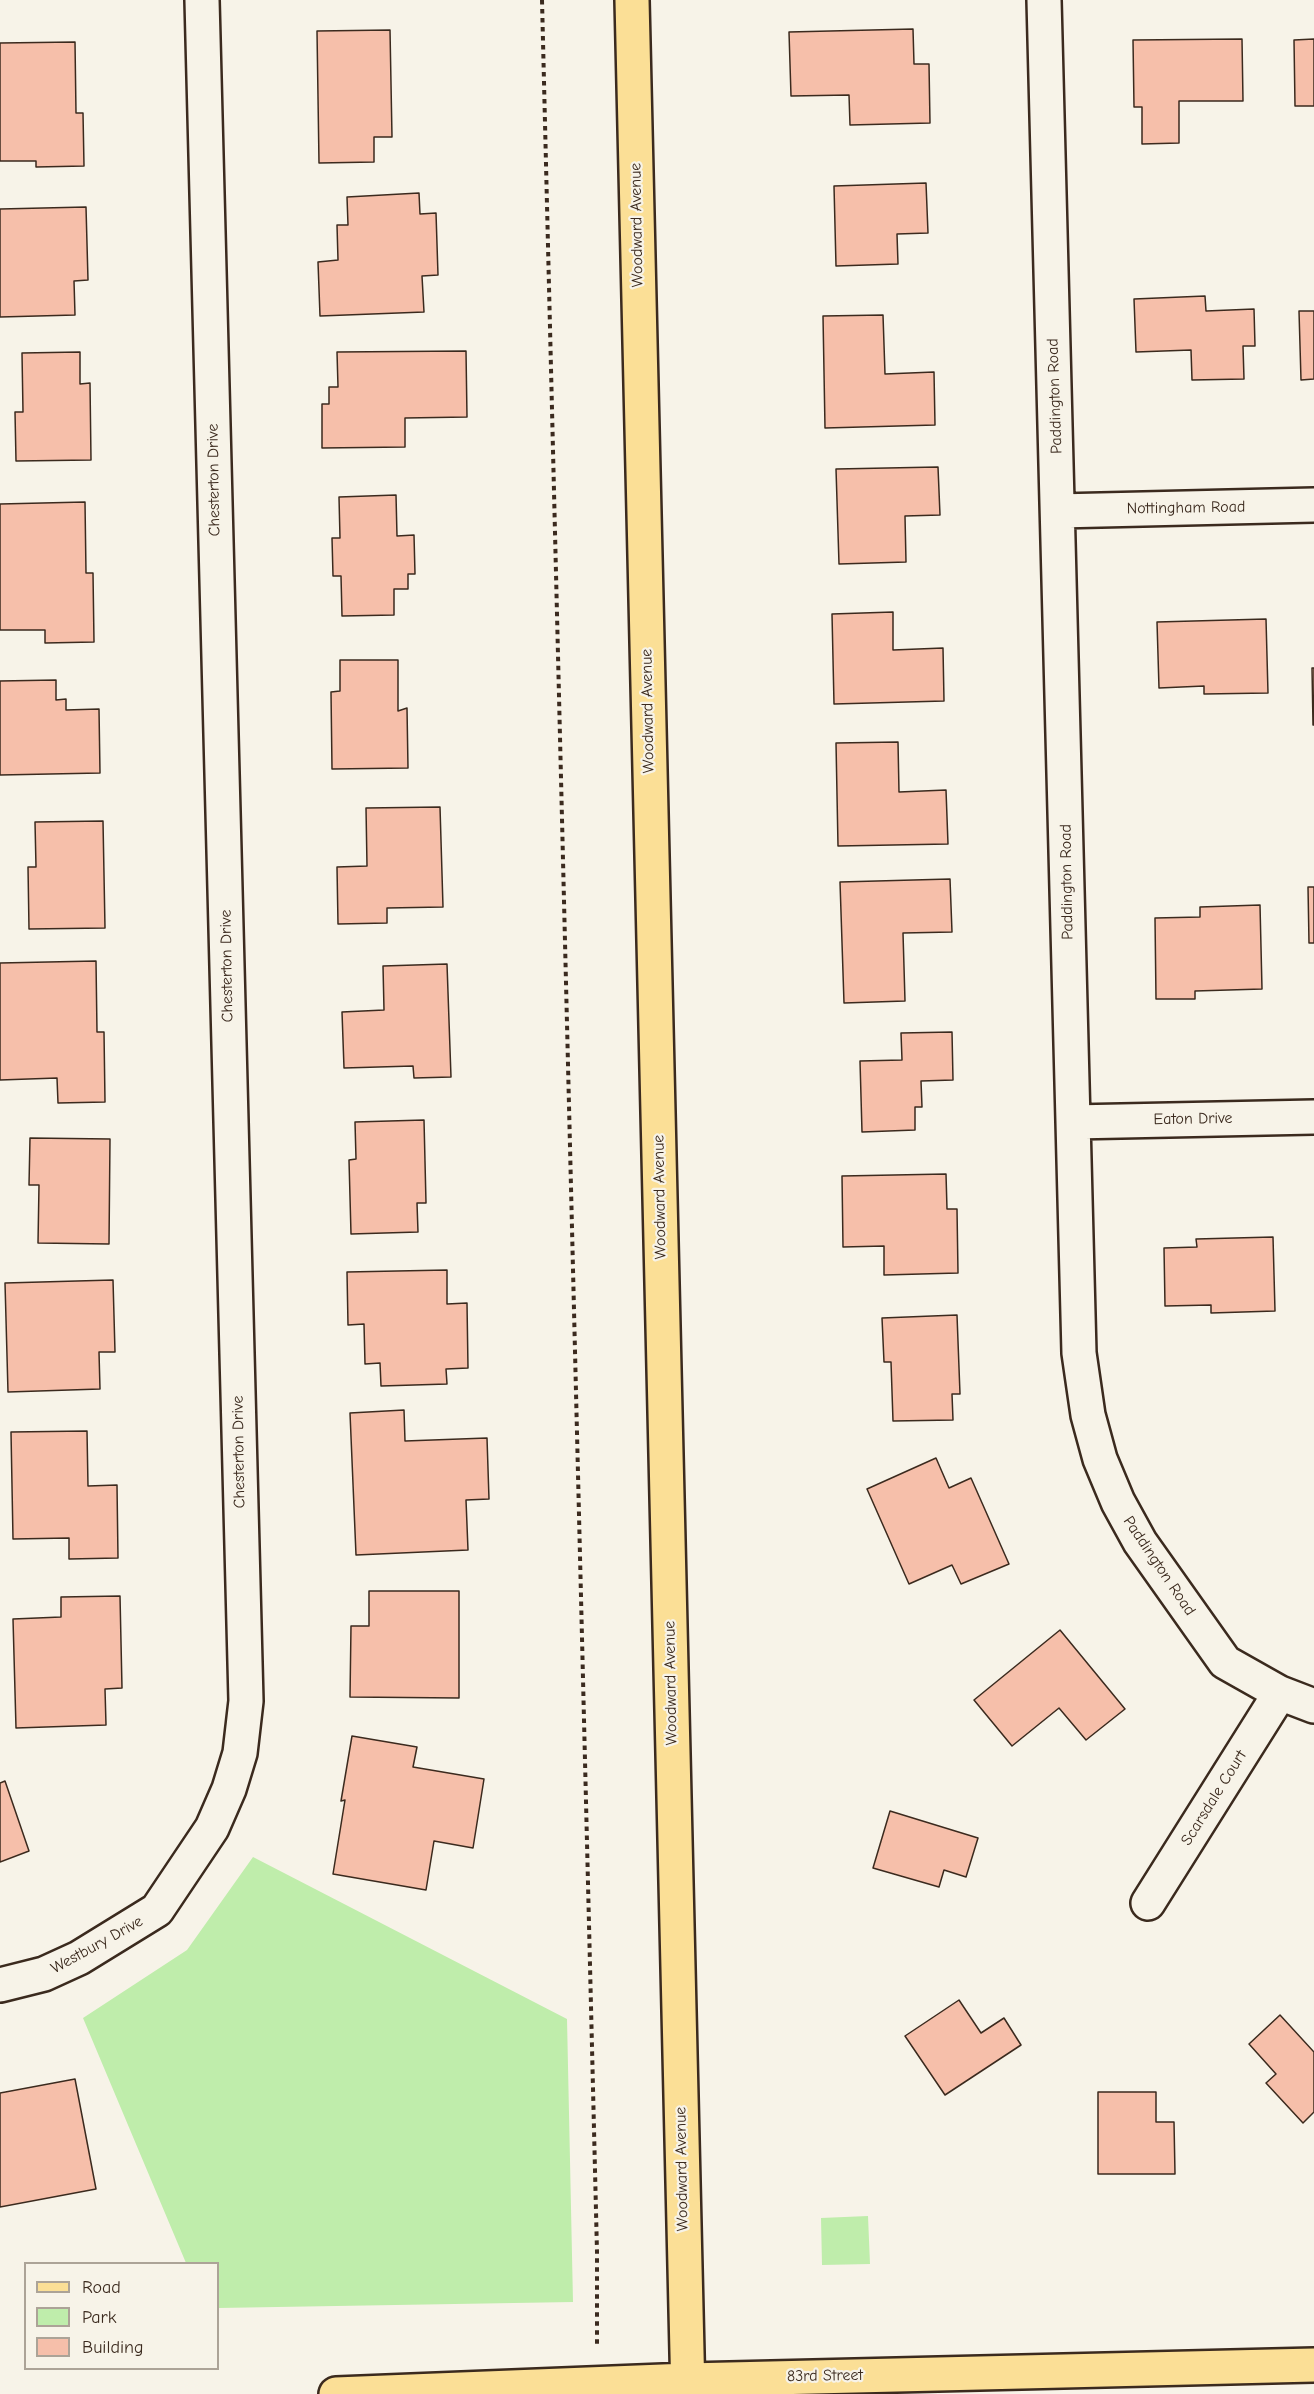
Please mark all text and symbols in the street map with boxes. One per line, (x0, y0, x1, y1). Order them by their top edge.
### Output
street label: Woodward Avenue (626, 163, 648, 287)
street label: Paddington Road (1043, 338, 1067, 454)
street label: Chesterton Drive (203, 423, 225, 537)
street label: Nottingham Road (1126, 497, 1246, 519)
street label: Woodward Avenue (637, 649, 659, 773)
street label: Paddington Road (1056, 824, 1078, 940)
street label: Chesterton Drive (216, 909, 238, 1023)
street label: Eaton Drive (1153, 1109, 1233, 1129)
street label: Woodward Avenue (649, 1135, 671, 1259)
street label: Chesterton Drive (228, 1395, 250, 1509)
street label: Paddington Road (1119, 1513, 1199, 1619)
street label: Woodward Avenue (660, 1621, 682, 1745)
street label: Scarsdale Court (1177, 1747, 1251, 1849)
street label: Westbury Drive (48, 1912, 146, 1978)
street label: Woodward Avenue (671, 2107, 693, 2231)
legend (24, 2262, 219, 2370)
text: Road (82, 2277, 121, 2298)
text: Park (82, 2307, 116, 2328)
text: Building (82, 2337, 144, 2358)
street label: 83rd Street (787, 2366, 863, 2386)

